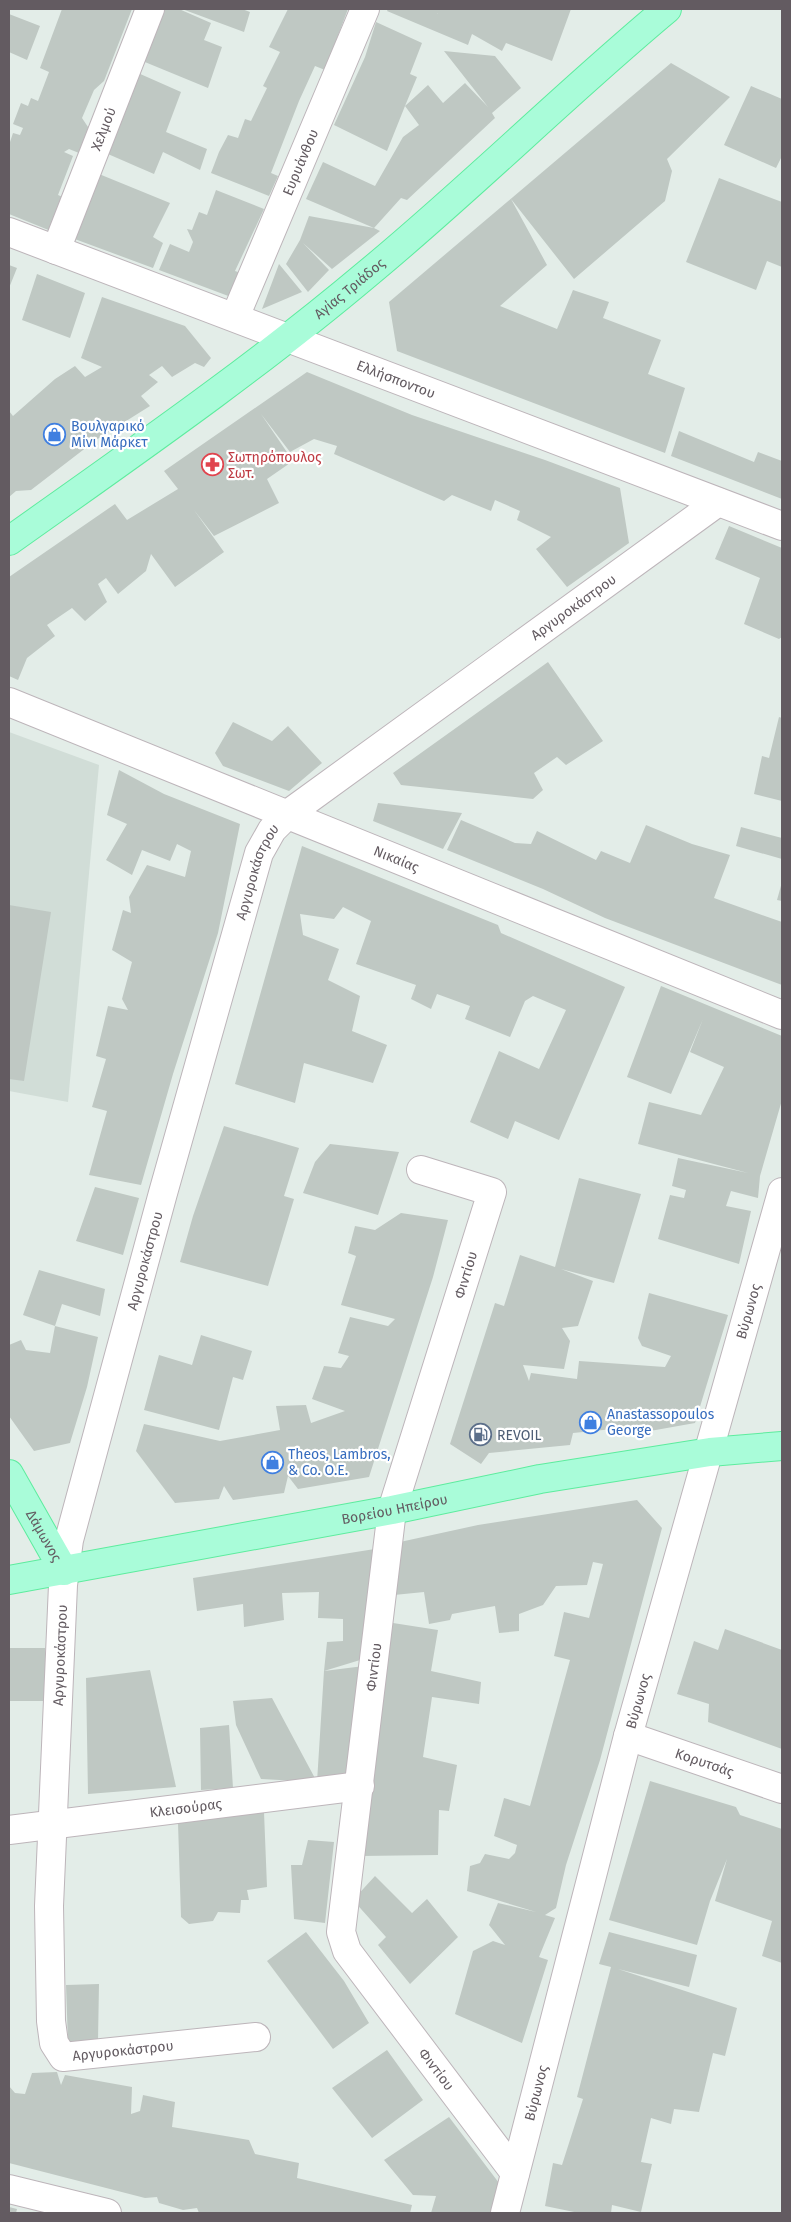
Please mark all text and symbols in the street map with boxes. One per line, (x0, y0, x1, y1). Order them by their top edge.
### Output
street label: Χελμού (87, 105, 119, 153)
street label: Ευρυάνθου (279, 126, 322, 198)
street label: Αγίας Τριάδος (310, 254, 389, 323)
street label: Ελλήσποντου (354, 356, 438, 402)
place label: Βουλγαρικό Μίνι Μάρκετ (71, 418, 148, 451)
shop icon: Βουλγαρικό Μίνι Μάρκετ (43, 422, 67, 446)
place label: Σωτηρόπουλος Σωτ. (228, 449, 322, 482)
pharmacy icon: Σωτηρόπουλος Σωτ. (200, 453, 224, 477)
street label: Αργυροκάστρου (527, 570, 619, 644)
street label: Αργυροκάστρου (232, 820, 282, 922)
street label: Νικαίας (371, 842, 422, 876)
street label: Αργυροκάστρου (123, 1210, 166, 1312)
street label: Φιντίου (451, 1249, 481, 1301)
street label: Βύρωνος (732, 1281, 764, 1341)
place label: Anastassopoulos George (607, 1406, 715, 1439)
shop icon: Anastassopoulos George (579, 1410, 603, 1434)
fuel station icon: REVOIL (469, 1423, 493, 1447)
place label: REVOIL (497, 1427, 541, 1444)
place label: Theos, Lambros, & Co. O.E. (288, 1446, 391, 1479)
shop icon: Theos, Lambros, & Co. O.E. (260, 1450, 284, 1474)
street label: Βορείου Ηπείρου (340, 1490, 449, 1528)
street label: Δάμωνος (23, 1507, 66, 1565)
street label: Αργυροκάστρου (49, 1604, 71, 1706)
street label: Φιντίου (363, 1642, 385, 1692)
street label: Βύρωνος (622, 1671, 654, 1731)
street label: Κορυτσάς (673, 1744, 737, 1780)
street label: Κλεισούρας (148, 1795, 223, 1821)
street label: Αργυροκάστρου (72, 2037, 174, 2065)
street label: Φιντίου (415, 2045, 458, 2094)
street label: Βύρωνος (521, 2063, 551, 2123)

